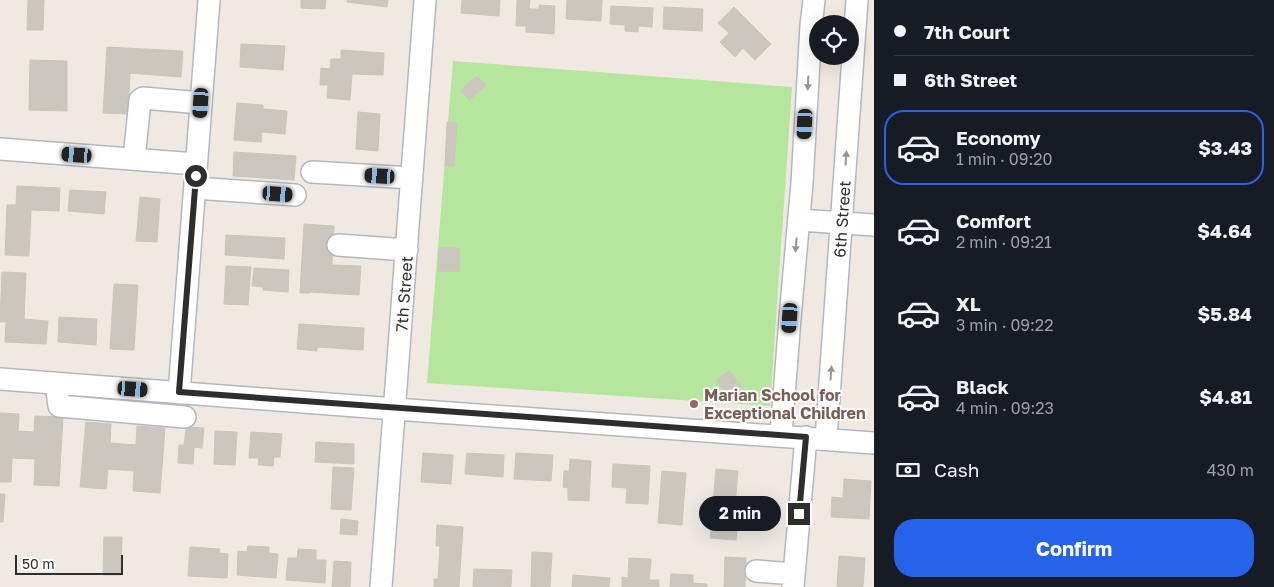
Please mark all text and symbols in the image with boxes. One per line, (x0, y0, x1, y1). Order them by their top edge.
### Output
map controls (809, 15, 859, 65)
button: locate (809, 15, 859, 65)
text: 7th Court (924, 20, 1010, 43)
text: 6th Street (924, 68, 1017, 91)
one-way arrow (803, 76, 811, 92)
car (192, 88, 209, 118)
car (796, 109, 813, 139)
icon: car (896, 125, 941, 170)
text: Economy (956, 126, 1041, 149)
text: $3.43 (1198, 136, 1252, 159)
car (61, 146, 92, 164)
text: 1 min · 09:20 (956, 149, 1052, 169)
one-way arrow (843, 150, 851, 166)
route start (185, 165, 207, 187)
car (364, 168, 395, 184)
street label: 6th Street (829, 180, 855, 258)
car (262, 185, 293, 203)
icon: car (896, 208, 941, 253)
text: Comfort (956, 209, 1031, 232)
text: $4.64 (1197, 219, 1252, 242)
text: 2 min · 09:21 (956, 232, 1052, 252)
one-way arrow (792, 238, 800, 254)
street label: 7th Street (391, 255, 417, 333)
icon: car (896, 291, 941, 336)
text: XL (956, 292, 981, 315)
text: $5.84 (1198, 302, 1252, 325)
car (781, 303, 798, 333)
text: 3 min · 09:22 (956, 315, 1053, 335)
one-way arrow (827, 364, 835, 380)
icon: car (896, 374, 941, 419)
text: Black (956, 375, 1009, 398)
car (117, 380, 148, 398)
place label: Marian School for Exceptional Children (704, 385, 866, 423)
text: $4.81 (1199, 385, 1252, 408)
marker: Marian School for Exceptional Children (688, 398, 700, 410)
text: 4 min · 09:23 (956, 398, 1054, 418)
icon: cash (894, 456, 922, 484)
text: Cash (934, 458, 979, 481)
text: 430 m (1207, 460, 1254, 480)
callout: 2 min (699, 496, 782, 532)
text: 2 min (719, 503, 761, 523)
route end (788, 503, 810, 525)
button: Confirm (894, 519, 1254, 577)
scale bar (15, 552, 122, 575)
text: 50 m (22, 555, 55, 572)

